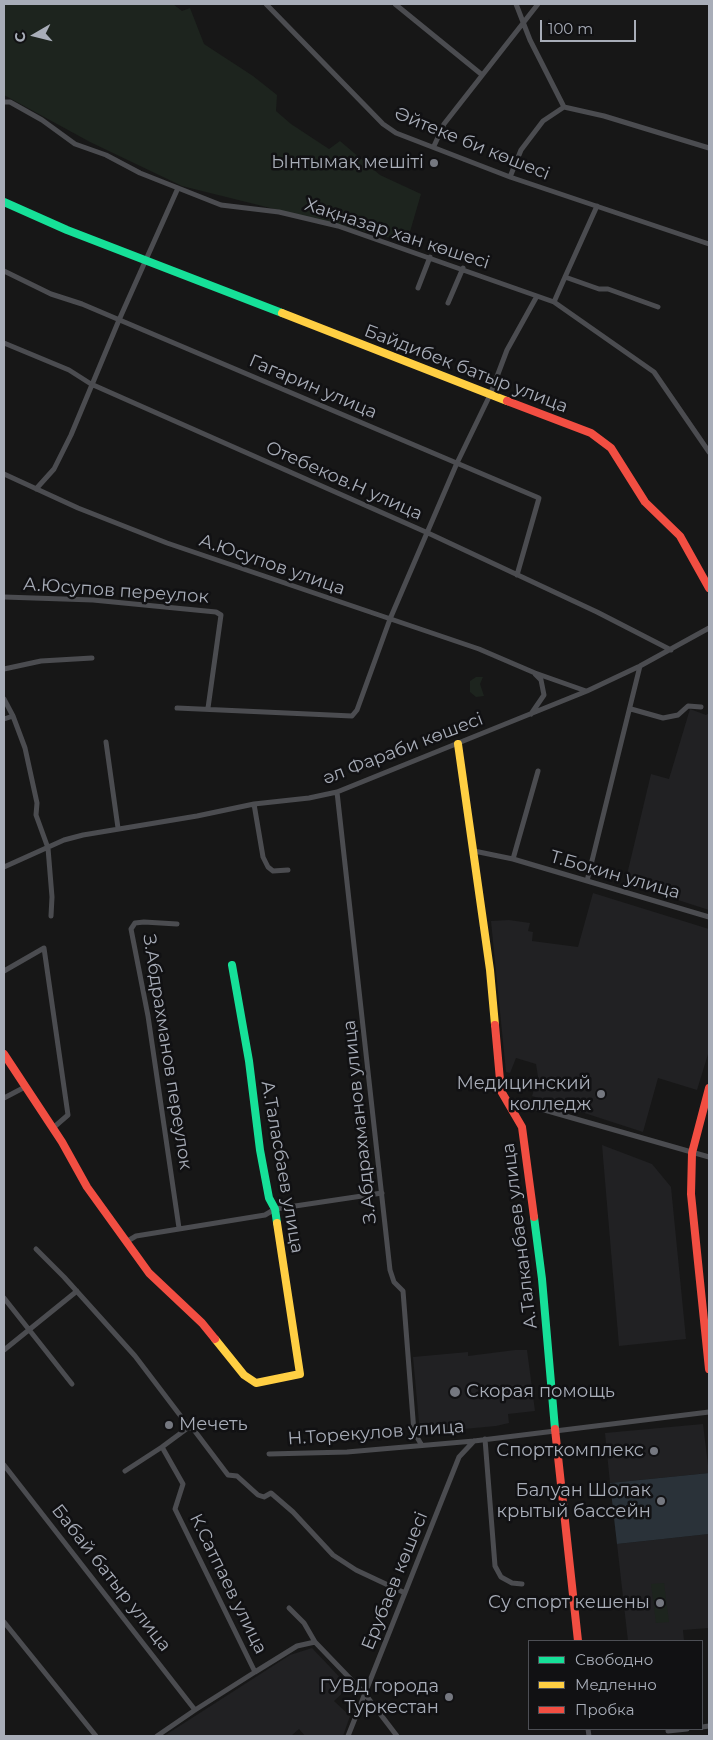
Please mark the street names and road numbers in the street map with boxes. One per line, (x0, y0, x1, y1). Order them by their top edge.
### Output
street label: Әйтеке би көшесі (391, 103, 553, 185)
street label: Хақназар хан көшесі (302, 194, 492, 274)
street label: Байдибек батыр улица (361, 320, 571, 418)
street label: Гагарин улица (246, 350, 380, 424)
street label: Отебеков.Н улица (262, 437, 426, 525)
street label: А.Юсупов улица (196, 530, 348, 600)
street label: А.Юсупов переулок (22, 574, 210, 608)
street label: әл Фараби көшесі (320, 708, 486, 790)
street label: Т.Бокин улица (547, 846, 683, 904)
street label: З.Абдрахманов переулок (138, 933, 196, 1171)
street label: З.Абдрахманов улица (339, 1019, 381, 1225)
street label: А.Таласбаев улица (256, 1079, 308, 1255)
street label: А.Талканбаев улица (498, 1142, 542, 1330)
street label: Н.Торекулов улица (287, 1416, 465, 1450)
street label: Бабай батыр улица (47, 1500, 175, 1656)
street label: Ерубаев көшесі (357, 1509, 433, 1653)
street label: К.Сатпаев улица (185, 1510, 271, 1658)

